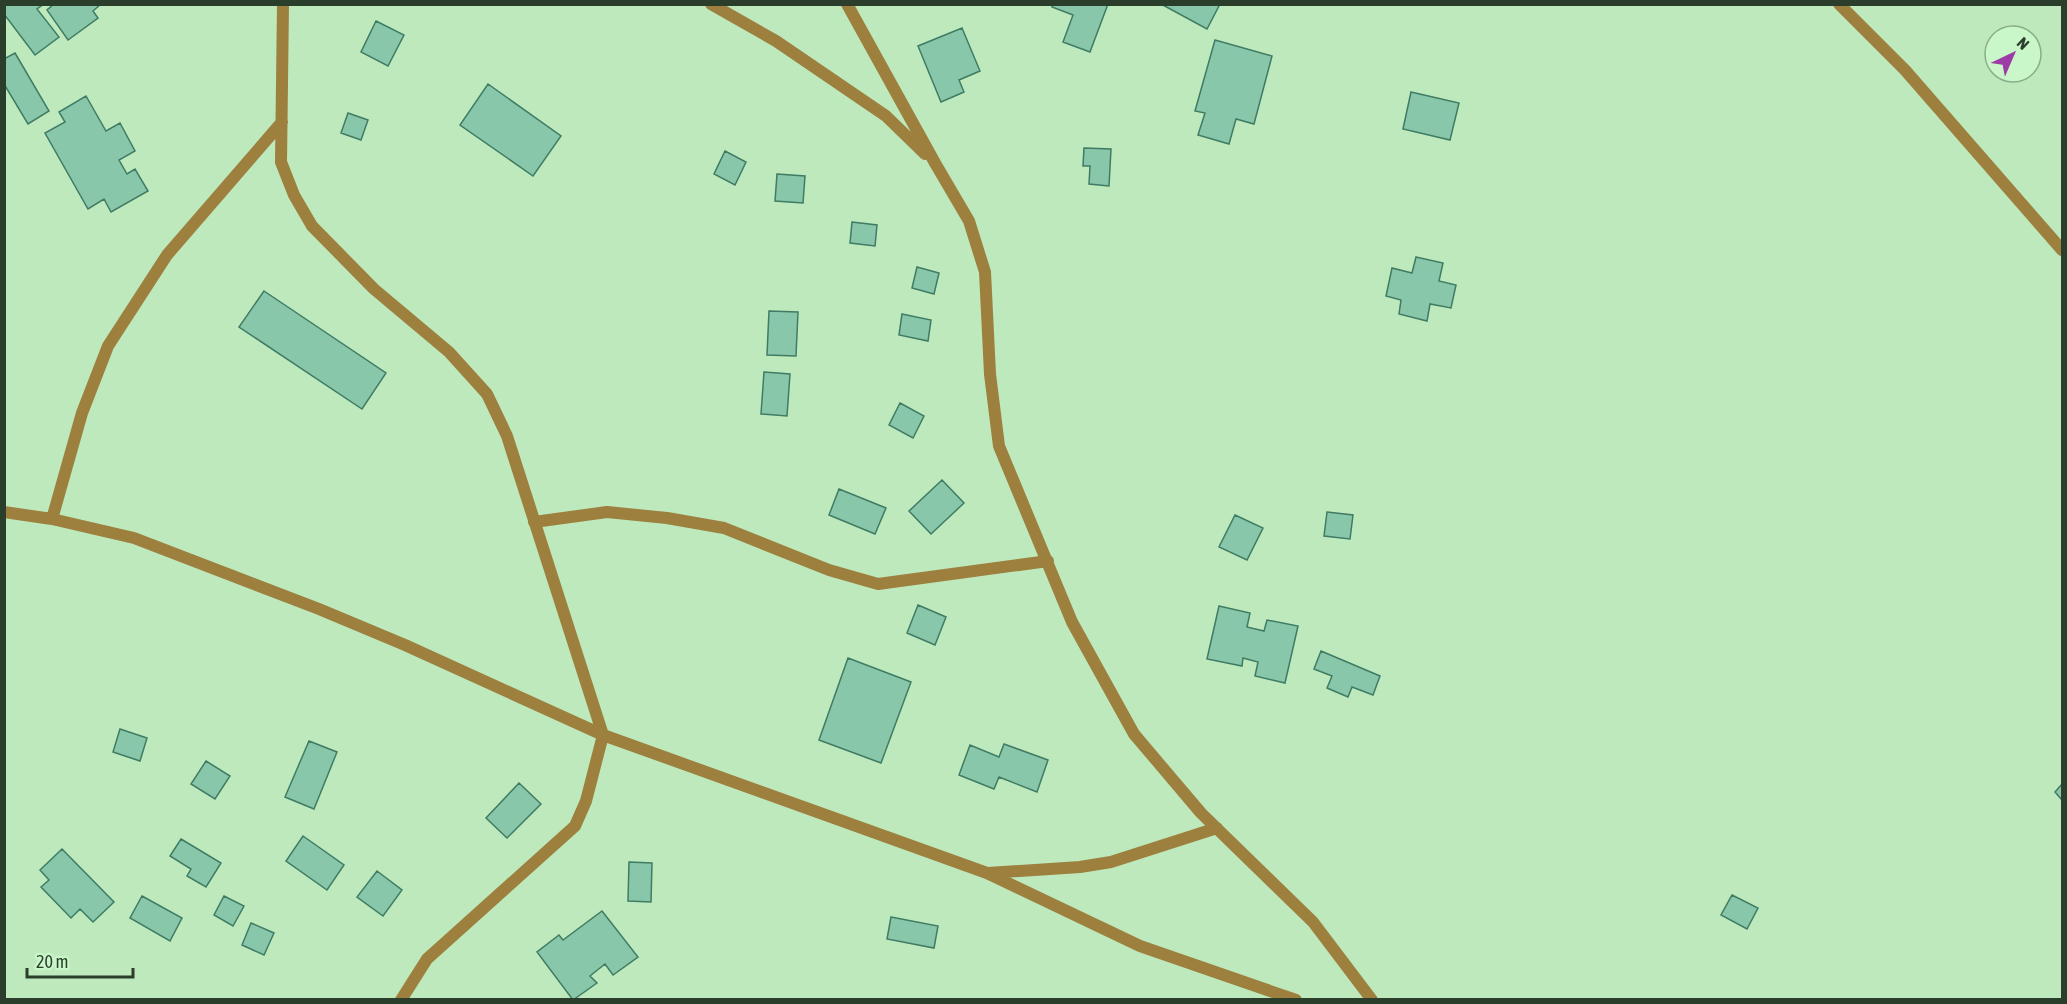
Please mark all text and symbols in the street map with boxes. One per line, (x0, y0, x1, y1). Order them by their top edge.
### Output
north arrow (1983, 24, 2043, 84)
text: N (2014, 33, 2033, 53)
scale bar (27, 941, 134, 979)
text: 20 m (36, 951, 68, 972)

